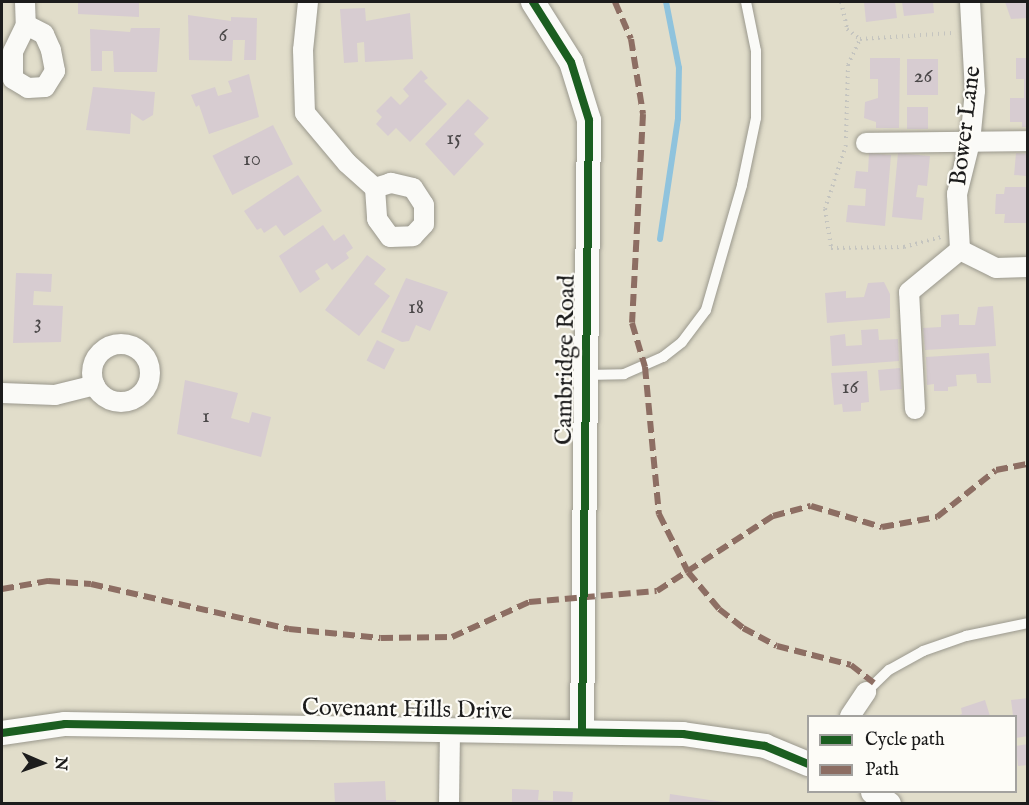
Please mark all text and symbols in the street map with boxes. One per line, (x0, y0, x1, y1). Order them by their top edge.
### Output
house number: 6 (219, 23, 227, 49)
house number: 26 (914, 64, 932, 90)
street label: Bower Lane (944, 64, 988, 188)
house number: 15 (446, 126, 462, 152)
house number: 10 (243, 147, 261, 173)
street label: Cambridge Road (550, 275, 582, 445)
house number: 18 (408, 295, 424, 321)
house number: 3 (34, 310, 42, 336)
house number: 16 (842, 375, 858, 401)
house number: 1 (202, 404, 210, 430)
street label: Covenant Hills Drive (302, 694, 512, 726)
legend (807, 715, 1017, 793)
text: Cycle path (865, 729, 945, 752)
north arrow (12, 733, 72, 793)
text: N (50, 756, 70, 771)
text: Path (865, 759, 899, 782)

